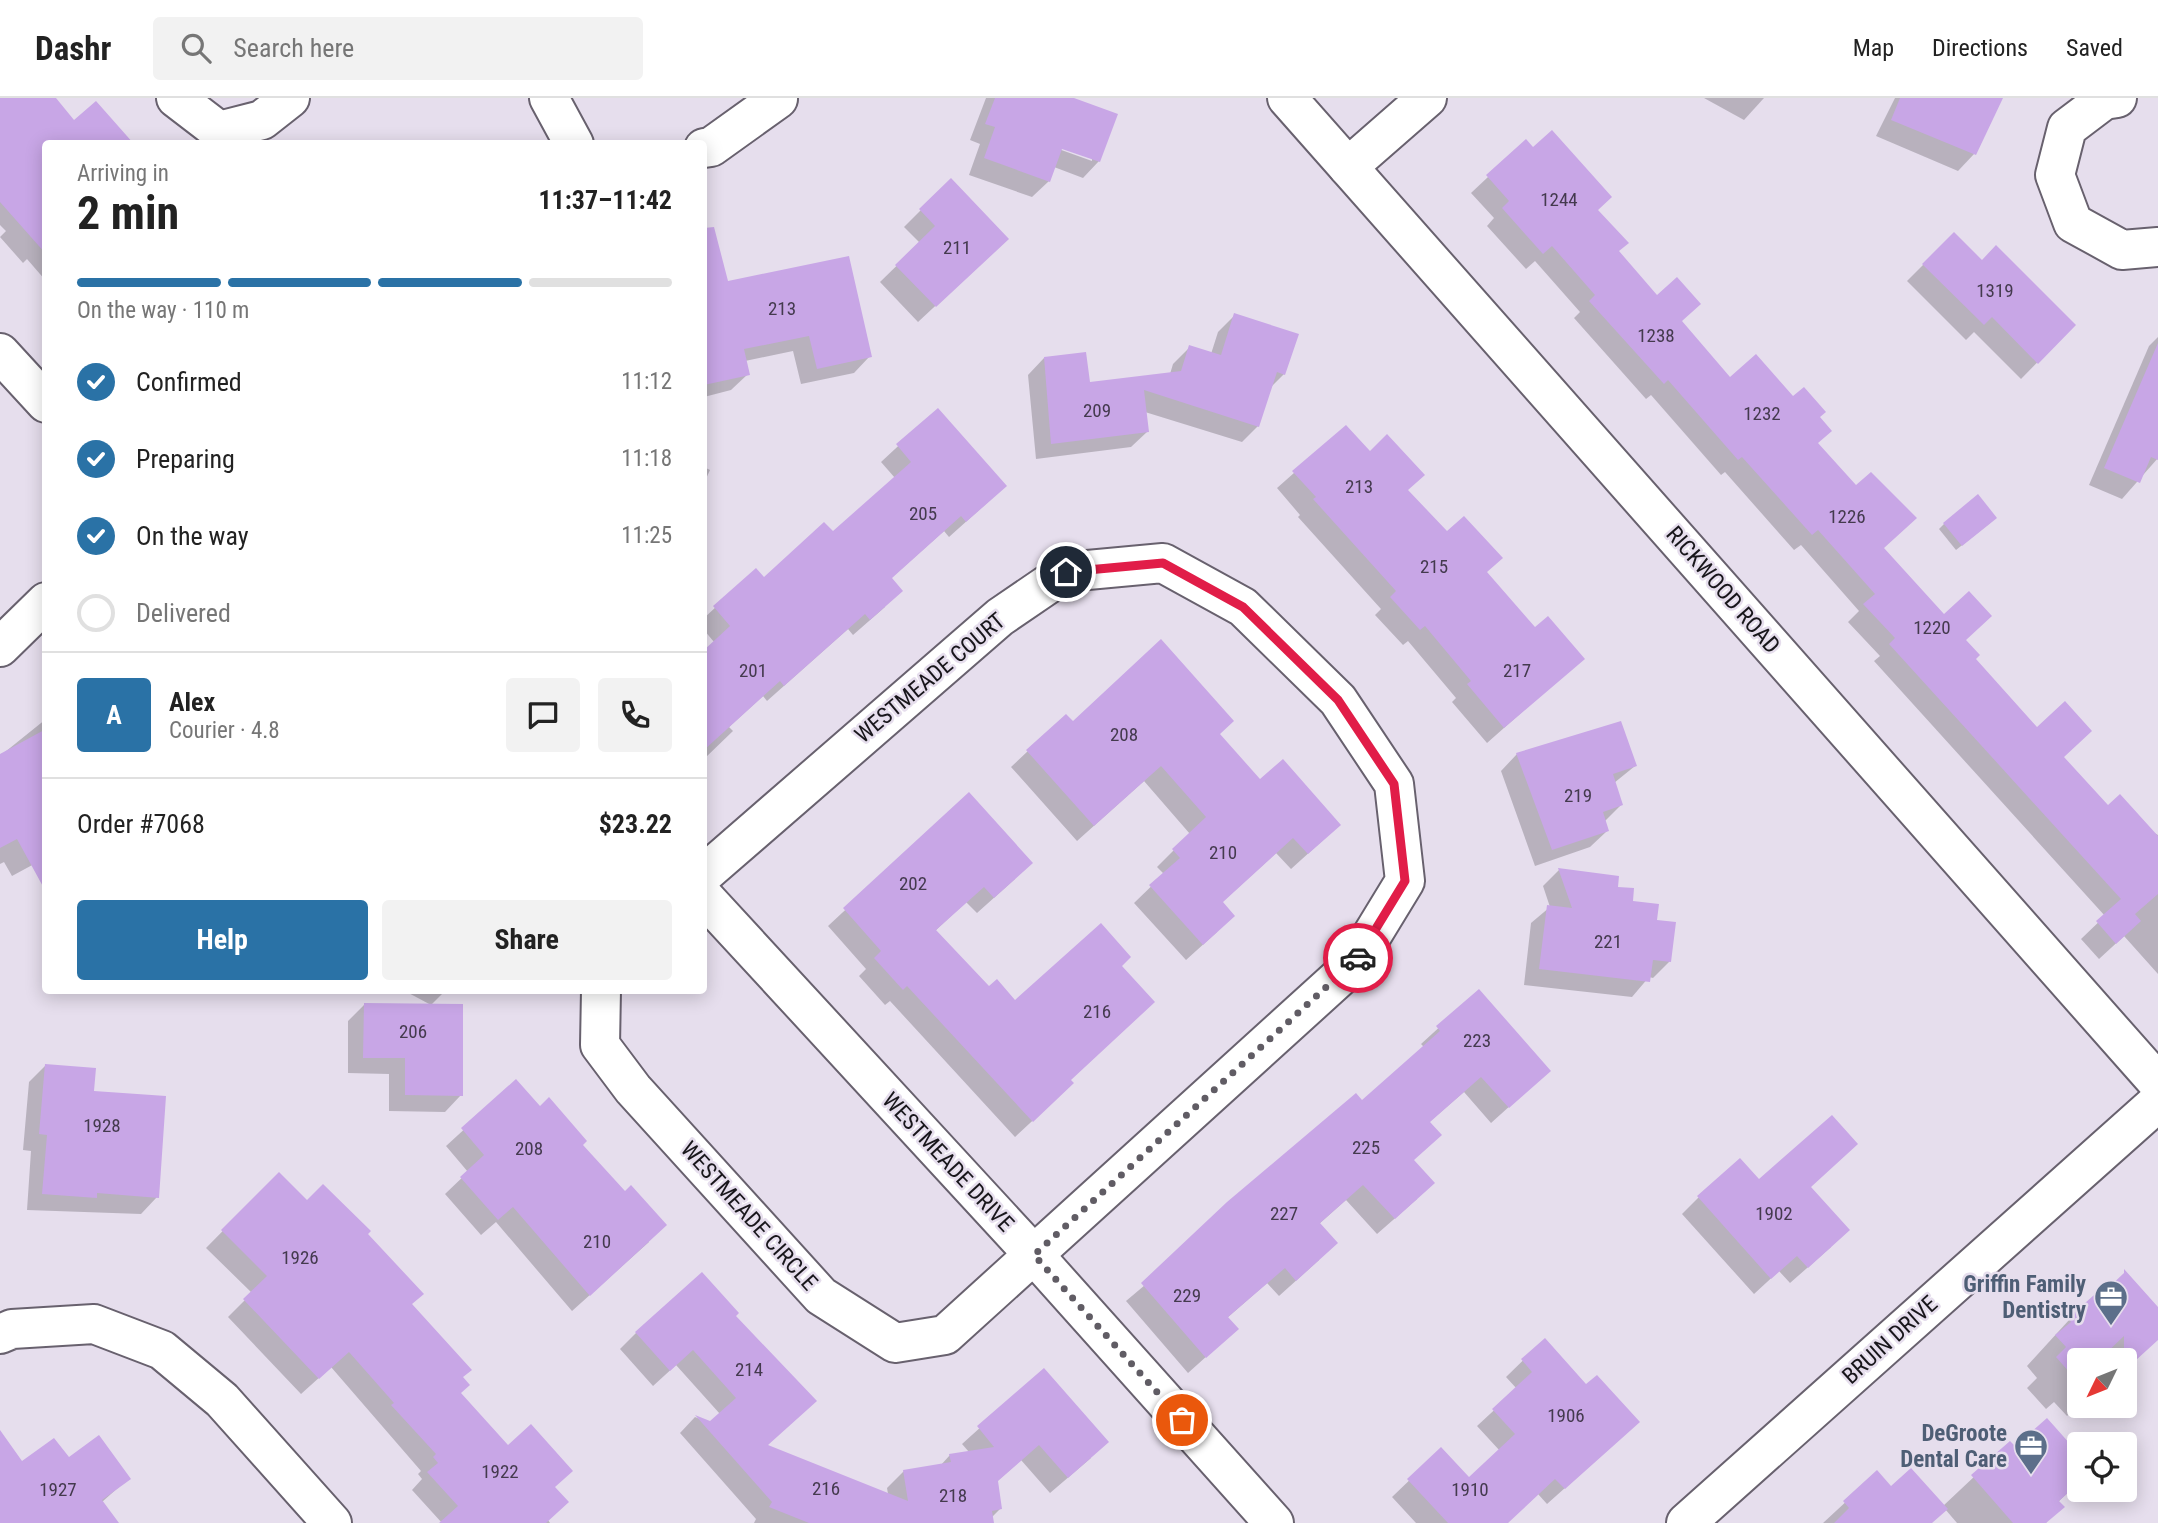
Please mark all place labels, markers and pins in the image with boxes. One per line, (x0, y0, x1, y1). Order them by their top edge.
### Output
pin (1036, 542, 1096, 602)
place label: Griffin Family Dentistry (1963, 1271, 2087, 1324)
office icon: Griffin Family Dentistry (2092, 1278, 2130, 1327)
pin (1152, 1390, 1212, 1450)
place label: DeGroote Dental Care (1900, 1420, 2007, 1473)
office icon: DeGroote Dental Care (2012, 1427, 2050, 1476)

